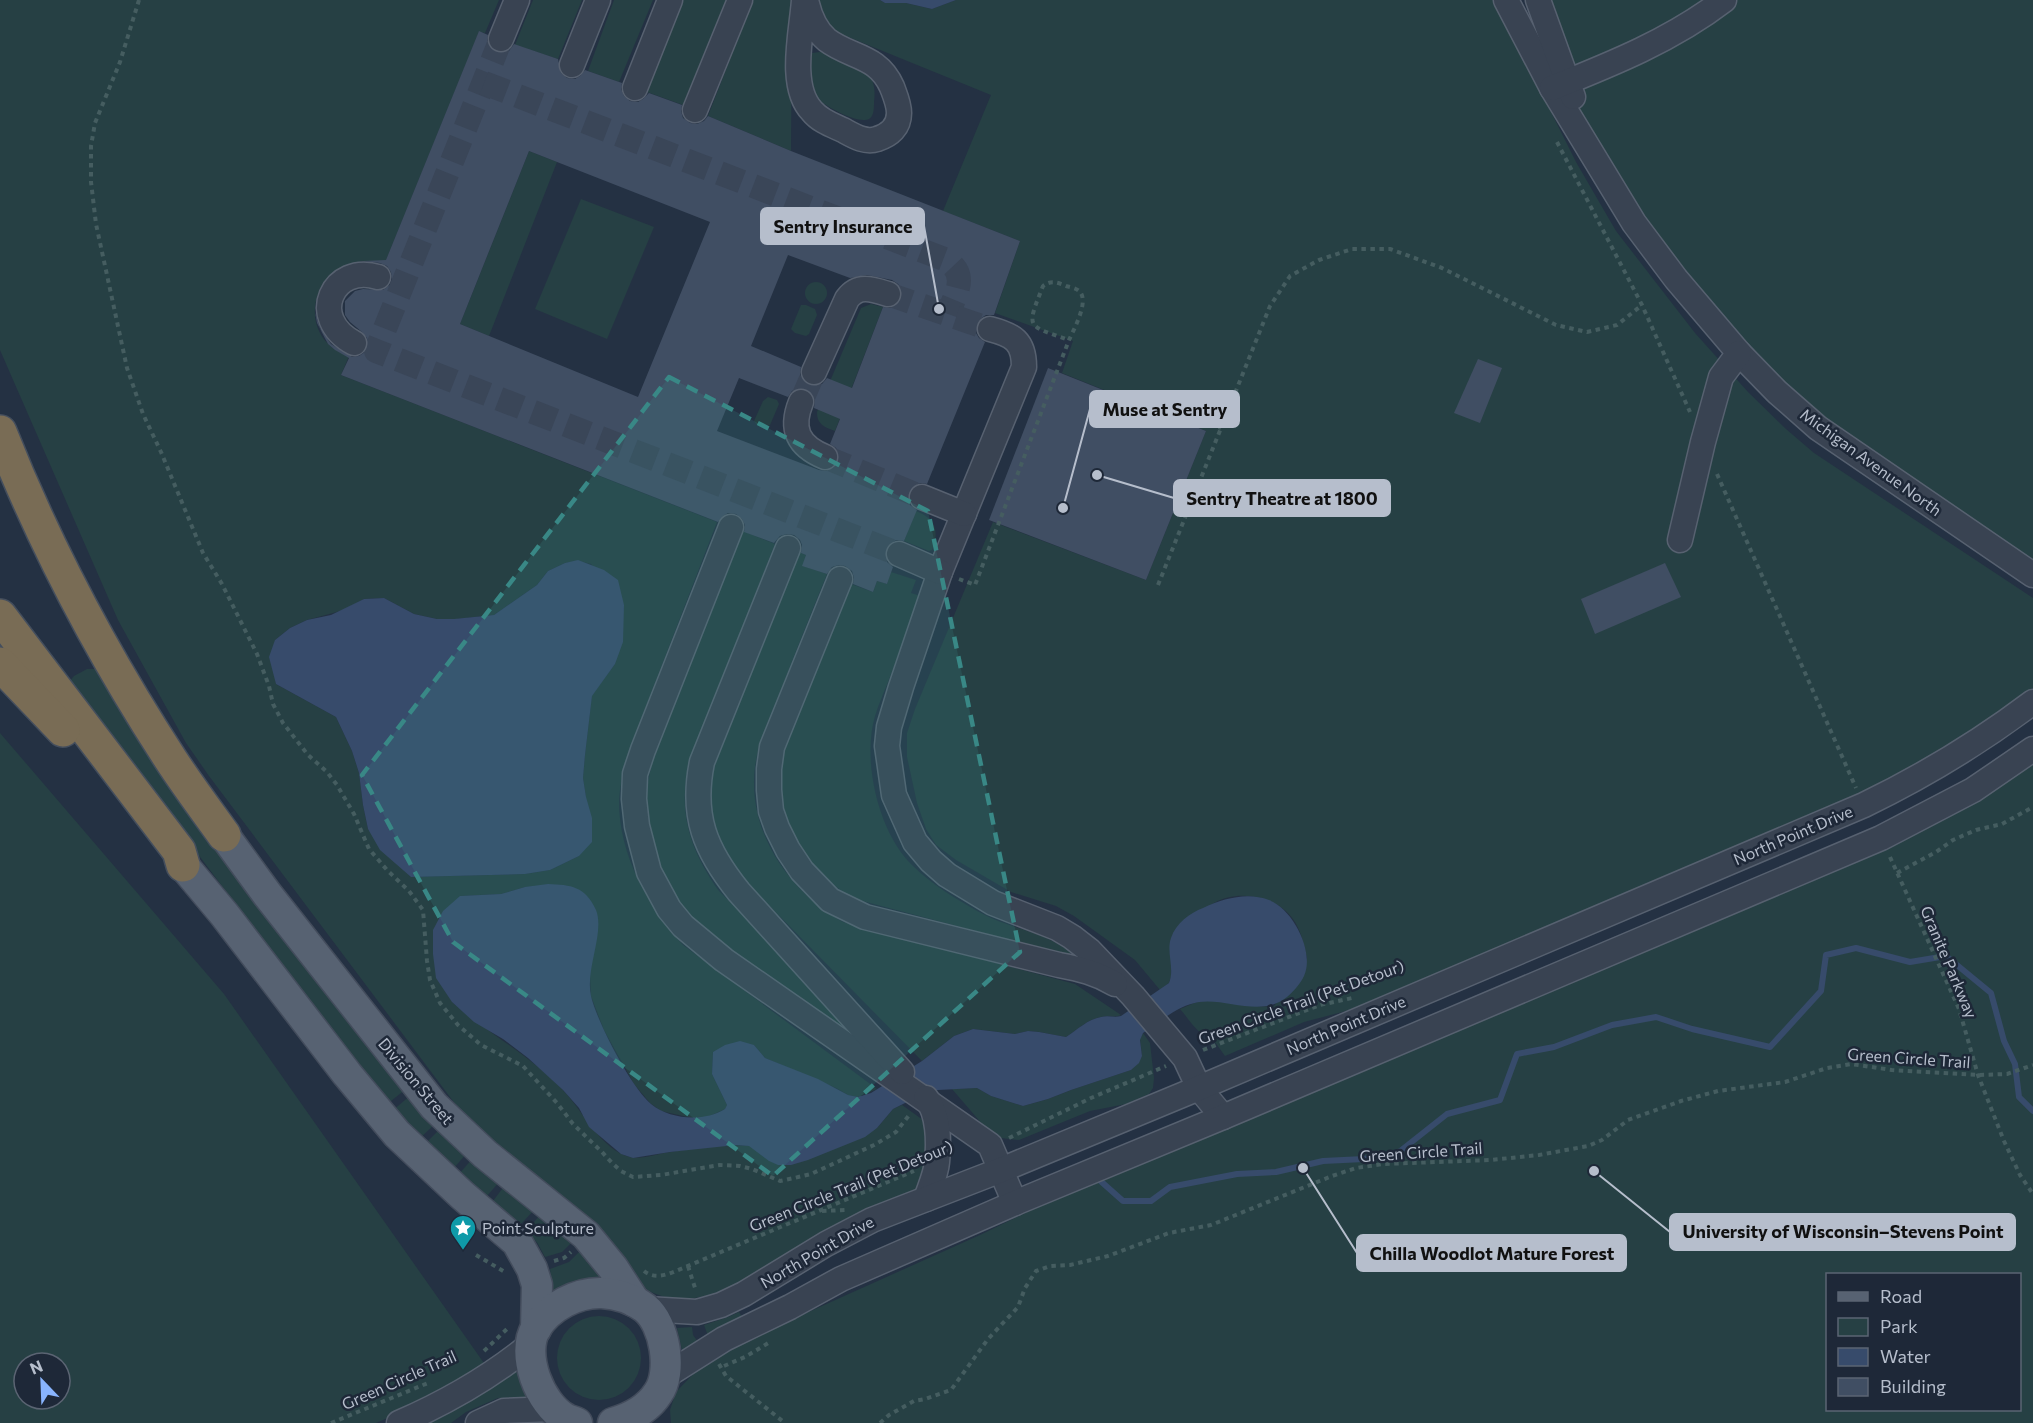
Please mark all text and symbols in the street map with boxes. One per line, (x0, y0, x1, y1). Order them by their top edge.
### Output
callout: Sentry Insurance (761, 208, 924, 244)
text: Sentry Insurance (773, 215, 913, 237)
callout: Muse at Sentry (1090, 391, 1239, 427)
text: Muse at Sentry (1103, 398, 1228, 420)
street label: Michigan Avenue North (1797, 404, 1946, 519)
callout: Sentry Theatre at 1800 (1174, 480, 1390, 516)
text: Sentry Theatre at 1800 (1186, 487, 1378, 509)
street label: North Point Drive (1730, 801, 1855, 868)
street label: Granite Parkway (1917, 903, 1982, 1021)
street label: Green Circle Trail (Pet Detour) (1195, 955, 1406, 1048)
street label: North Point Drive (1283, 991, 1408, 1058)
street label: Division Street (375, 1034, 458, 1128)
street label: Green Circle Trail (1847, 1044, 1971, 1071)
street label: Green Circle Trail (Pet Detour) (746, 1136, 955, 1235)
street label: Green Circle Trail (1359, 1138, 1483, 1165)
street label: North Point Drive (757, 1211, 877, 1292)
place icon: Point Sculpture (448, 1213, 478, 1251)
callout: University of Wisconsin–Stevens Point (1670, 1214, 2015, 1250)
place label: Point Sculpture (482, 1218, 594, 1237)
text: University of Wisconsin–Stevens Point (1682, 1220, 2004, 1242)
callout: Chilla Woodlot Mature Forest (1357, 1235, 1626, 1271)
text: Chilla Woodlot Mature Forest (1370, 1242, 1615, 1264)
legend (1826, 1273, 2021, 1411)
text: Road (1880, 1285, 1922, 1307)
text: Park (1880, 1315, 1918, 1337)
text: Water (1880, 1345, 1931, 1367)
street label: Green Circle Trail (339, 1346, 459, 1413)
north arrow (12, 1351, 72, 1411)
text: N (27, 1356, 45, 1378)
text: Building (1880, 1375, 1946, 1397)

